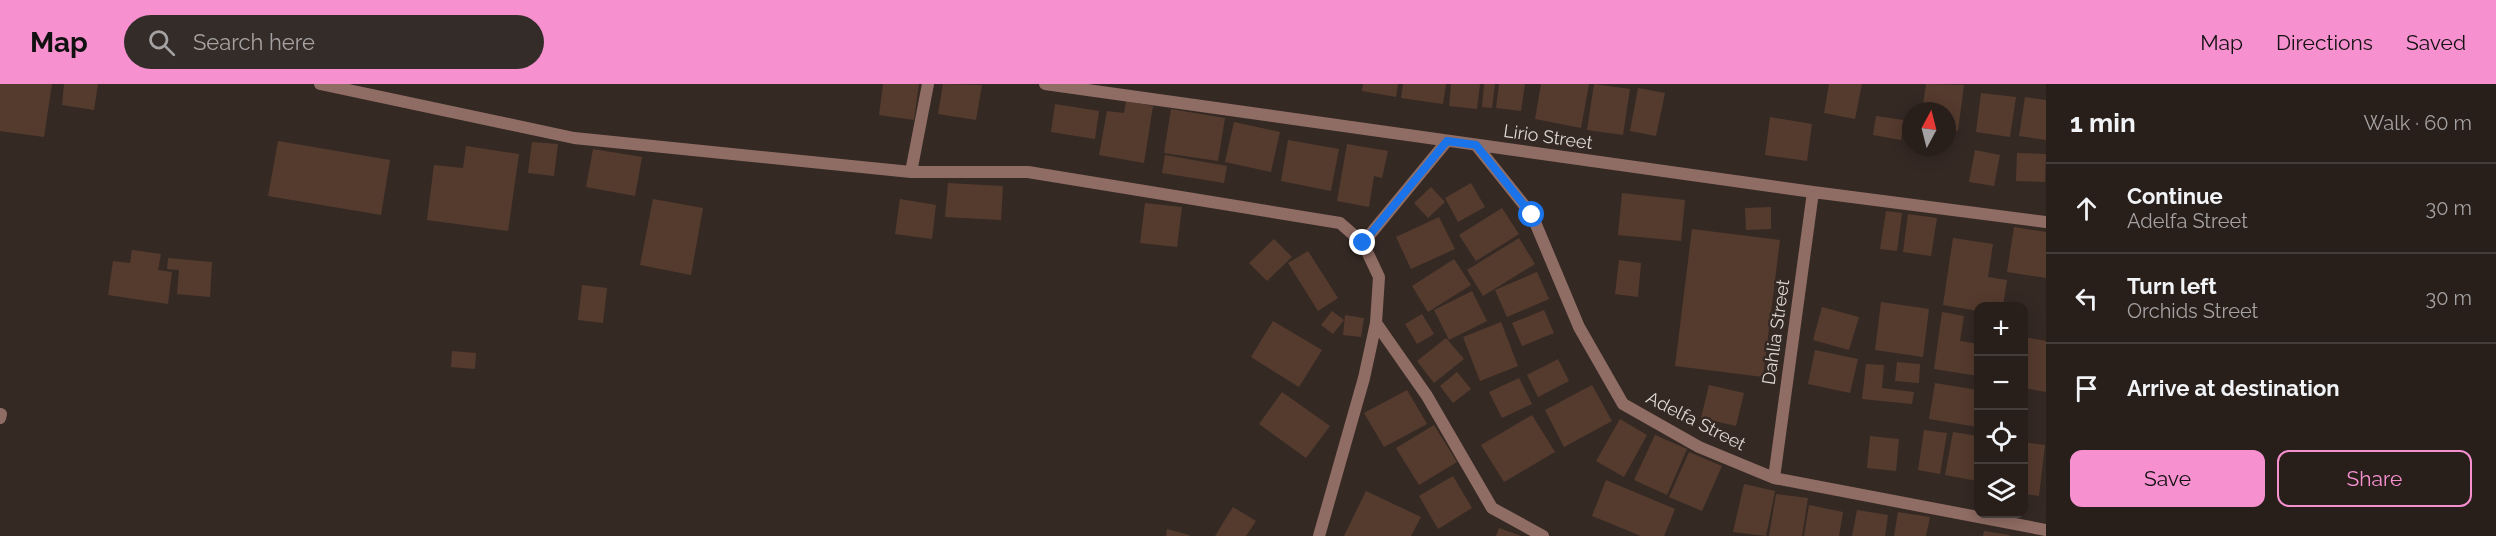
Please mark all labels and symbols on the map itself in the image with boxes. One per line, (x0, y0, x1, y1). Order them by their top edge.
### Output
north arrow (1902, 102, 1956, 156)
street label: Lirio Street (1502, 120, 1594, 153)
route start (1518, 201, 1544, 227)
route end (1349, 229, 1375, 255)
street label: Dahlia Street (1758, 278, 1793, 386)
street label: Adelfa Street (1643, 387, 1749, 455)

